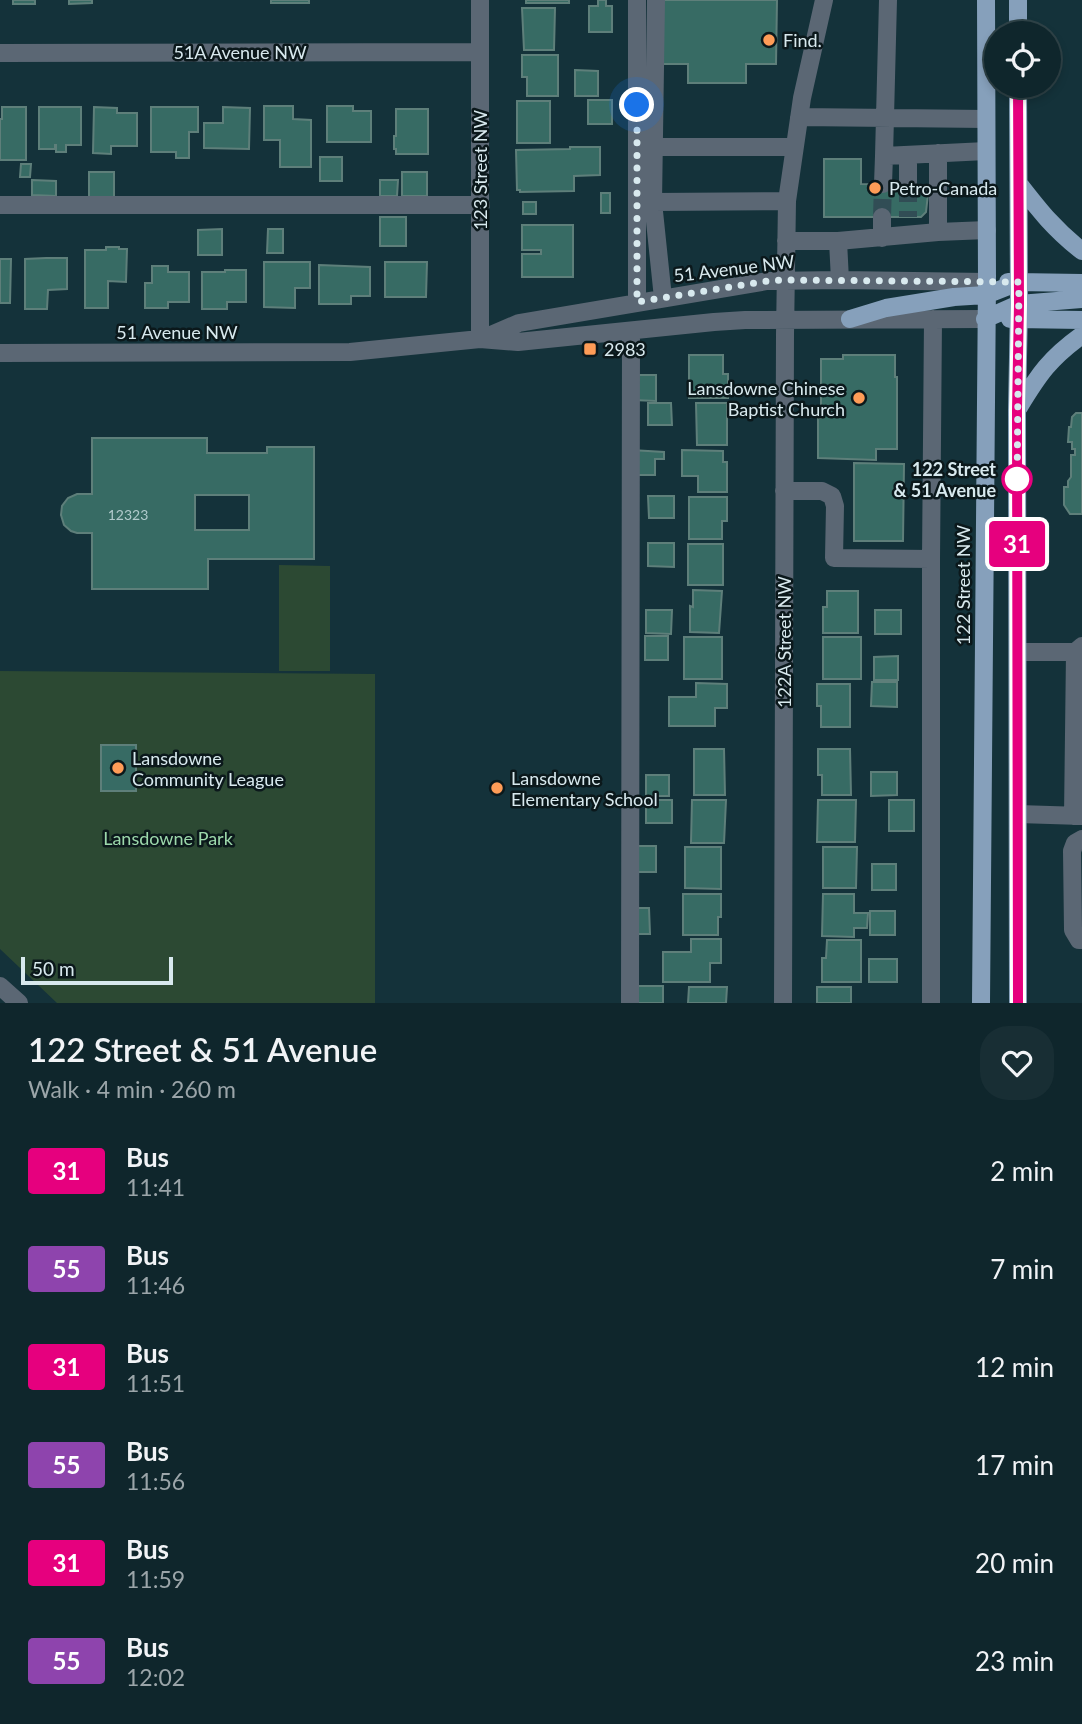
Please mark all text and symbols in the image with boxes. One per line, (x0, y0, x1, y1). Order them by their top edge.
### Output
map controls (984, 21, 1061, 98)
button: locate (984, 21, 1061, 98)
place label: Find. (783, 29, 822, 51)
marker: Find. (761, 32, 777, 48)
street label: 51A Avenue NW (173, 41, 307, 63)
your location (619, 87, 654, 122)
street label: 123 Street NW (469, 109, 491, 230)
place label: Petro-Canada (889, 177, 997, 199)
marker: Petro-Canada (867, 180, 883, 196)
street label: 51 Avenue NW (672, 250, 796, 286)
street label: 51 Avenue NW (116, 321, 238, 343)
place label: 2983 (604, 338, 646, 360)
marker: 2983 (582, 341, 598, 357)
place label: Lansdowne Chinese Baptist Church (687, 377, 845, 420)
marker: Lansdowne Chinese Baptist Church (851, 390, 867, 406)
place label: 122 Street & 51 Avenue (893, 458, 996, 501)
marker: 122 Street & 51 Avenue (1002, 464, 1032, 494)
house number: 12323 (108, 506, 148, 523)
line badge: 31 (986, 521, 1048, 567)
street label: 122 Street NW (952, 524, 974, 645)
text: 31 (1003, 529, 1031, 558)
street label: 122A Street NW (773, 576, 795, 708)
place label: Lansdowne Community League (132, 747, 284, 790)
marker: Lansdowne Community League (110, 760, 126, 776)
place label: Lansdowne Elementary School (511, 767, 658, 810)
marker: Lansdowne Elementary School (489, 780, 505, 796)
park label: Lansdowne Park (103, 827, 234, 849)
scale bar (21, 954, 173, 986)
text: 50 m (32, 957, 75, 980)
button: heart (980, 1026, 1054, 1100)
text: 122 Street & 51 Avenue (28, 1029, 377, 1069)
text: Walk · 4 min · 260 m (28, 1075, 236, 1103)
text: Bus (126, 1141, 169, 1173)
text: 2 min (990, 1155, 1054, 1187)
text: 31 (53, 1156, 80, 1185)
text: 11:41 (126, 1173, 185, 1201)
text: Bus (126, 1239, 169, 1271)
text: 7 min (990, 1253, 1054, 1285)
text: 55 (53, 1254, 80, 1283)
text: 11:46 (126, 1271, 185, 1299)
text: Bus (126, 1337, 169, 1369)
text: 12 min (975, 1351, 1054, 1383)
text: 31 (53, 1352, 80, 1381)
text: 11:51 (126, 1369, 185, 1397)
text: Bus (126, 1435, 169, 1467)
text: 17 min (975, 1449, 1054, 1481)
text: 55 (53, 1450, 80, 1479)
text: 11:56 (126, 1467, 185, 1495)
text: Bus (126, 1533, 169, 1565)
text: 20 min (975, 1547, 1054, 1579)
text: 31 (53, 1548, 80, 1577)
text: 11:59 (126, 1565, 185, 1593)
text: Bus (126, 1631, 169, 1663)
text: 23 min (975, 1645, 1054, 1677)
text: 55 (53, 1646, 80, 1675)
text: 12:02 (126, 1663, 185, 1691)

